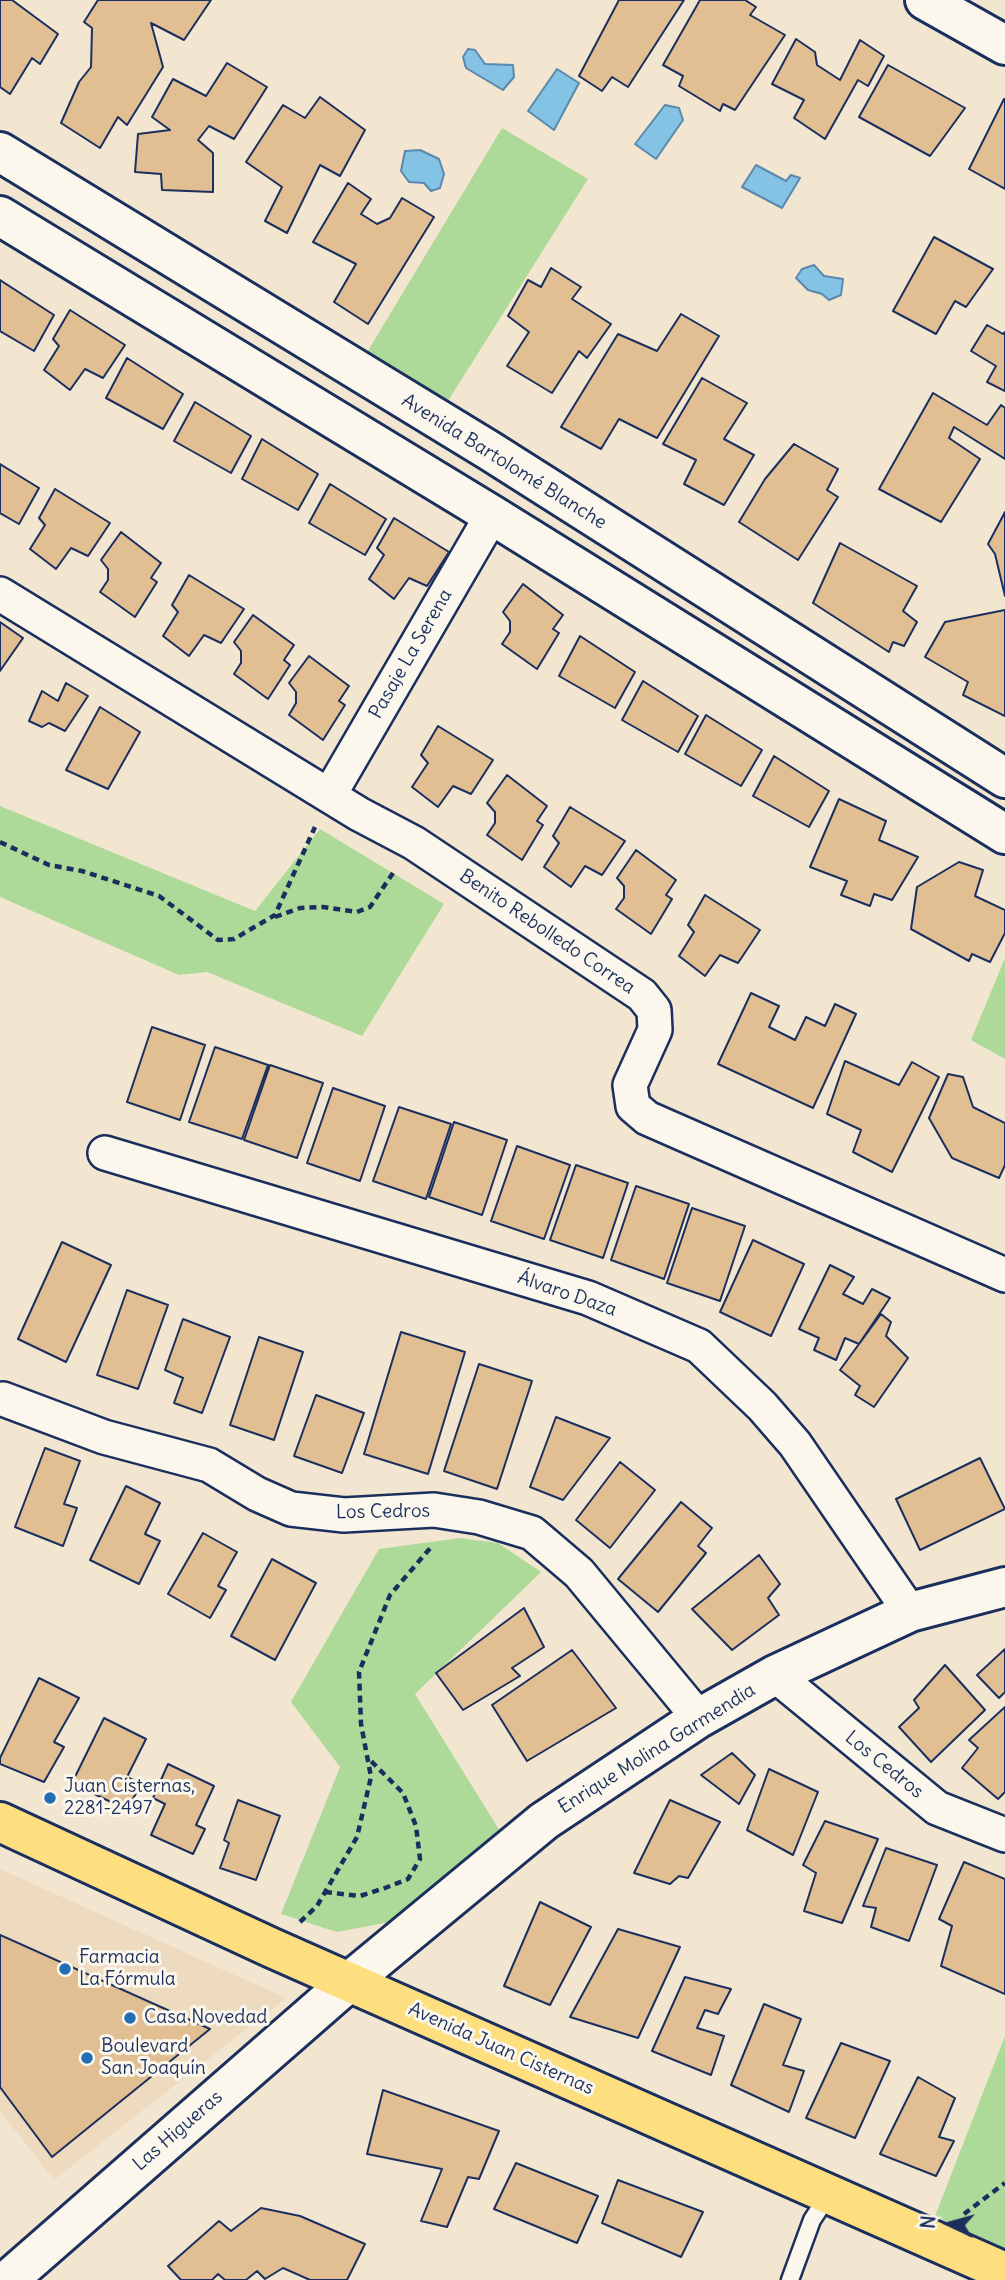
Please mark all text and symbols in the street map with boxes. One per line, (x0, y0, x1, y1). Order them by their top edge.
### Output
street label: Avenida Bartolomé Blanche (397, 389, 611, 535)
street label: Pasaje La Serena (365, 585, 457, 723)
street label: Benito Rebolledo Correa (455, 865, 639, 999)
street label: Álvaro Daza (514, 1266, 620, 1322)
street label: Los Cedros (336, 1500, 430, 1524)
street label: Enrique Molina Garmendia (554, 1679, 760, 1819)
street label: Los Cedros (840, 1726, 928, 1804)
place label: Juan Cisternas, 2281-2497 (64, 1776, 195, 1820)
marker: Juan Cisternas, 2281-2497 (42, 1790, 58, 1806)
place label: Farmacia La Fórmula (79, 1947, 176, 1991)
marker: Farmacia La Fórmula (57, 1961, 73, 1977)
street label: Avenida Juan Cisternas (405, 1998, 597, 2100)
place label: Casa Novedad (144, 2007, 267, 2029)
marker: Casa Novedad (122, 2010, 138, 2026)
place label: Boulevard San Joaquín (101, 2036, 206, 2080)
marker: Boulevard San Joaquín (79, 2050, 95, 2066)
street label: Las Higueras (129, 2086, 227, 2176)
north arrow (914, 2189, 984, 2259)
text: N (916, 2215, 941, 2230)

